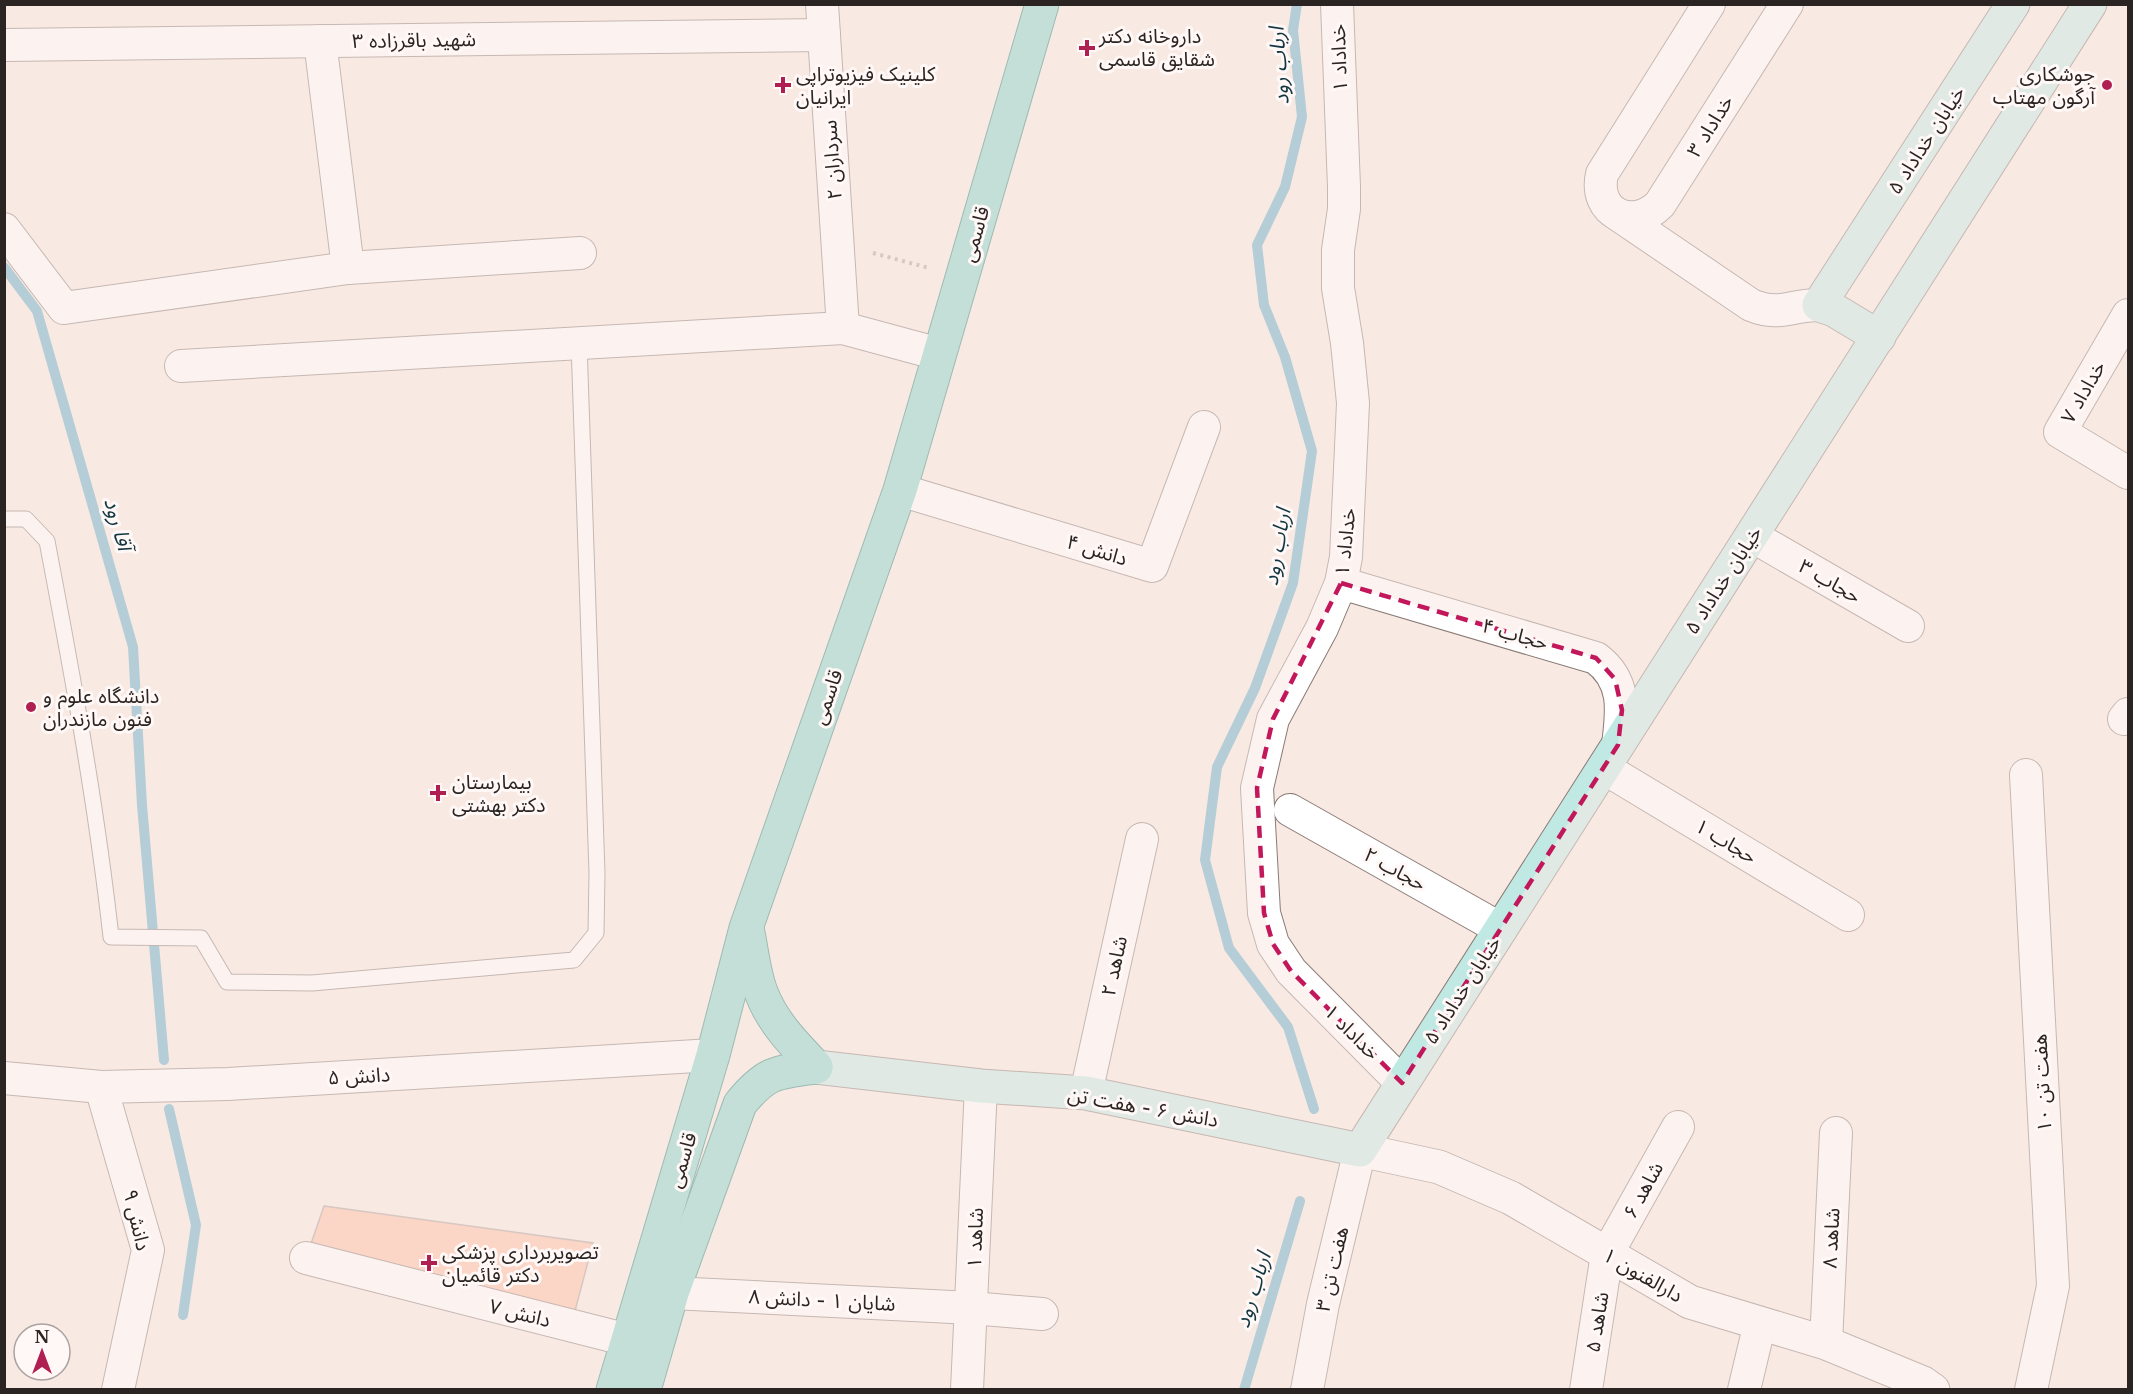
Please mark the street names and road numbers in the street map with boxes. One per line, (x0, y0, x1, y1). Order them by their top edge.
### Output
street label: خداداد ۱ (1326, 23, 1352, 93)
street label: شهید باقرزاده ۳ (352, 27, 476, 53)
street label: خیابان خداداد ۵ (1882, 81, 1970, 199)
street label: خداداد ۳ (1682, 91, 1738, 161)
street label: سرداران ۲ (817, 119, 847, 201)
street label: قاسمی (956, 203, 994, 265)
street label: خداداد ۷ (2056, 356, 2110, 428)
street label: خداداد ۱ (1330, 507, 1360, 577)
street label: خیابان خداداد ۵ (1679, 521, 1767, 639)
street label: دانش ۴ (1064, 529, 1130, 571)
street label: حجاب ۳ (1795, 554, 1865, 608)
street label: حجاب ۴ (1479, 613, 1551, 655)
street label: قاسمی (806, 666, 848, 728)
street label: حجاب ۱ (1691, 813, 1761, 869)
street label: حجاب ۲ (1360, 842, 1430, 896)
street label: خیابان خداداد ۵ (1418, 931, 1506, 1049)
street label: شاهد ۲ (1096, 934, 1132, 998)
street label: خداداد ۱ (1319, 999, 1385, 1065)
street label: هفت تن ۱۰ (2027, 1033, 2057, 1133)
street label: دانش ۵ (327, 1062, 391, 1090)
street label: دانش ۶ - هفت تن (1066, 1082, 1220, 1132)
street label: قاسمی (662, 1129, 702, 1191)
street label: شاهد ۶ (1618, 1158, 1668, 1222)
street label: دانش ۹ (118, 1187, 156, 1253)
street label: شاهد ۱ (962, 1207, 988, 1269)
street label: شاهد ۸ (1817, 1207, 1845, 1269)
street label: هفت تن ۳ (1311, 1224, 1353, 1314)
street label: دارالفنون ۱ (1599, 1243, 1687, 1307)
street label: شایان ۱ - دانش ۸ (748, 1284, 896, 1316)
street label: شاهد ۵ (1580, 1290, 1614, 1354)
street label: دانش ۷ (487, 1294, 553, 1332)

